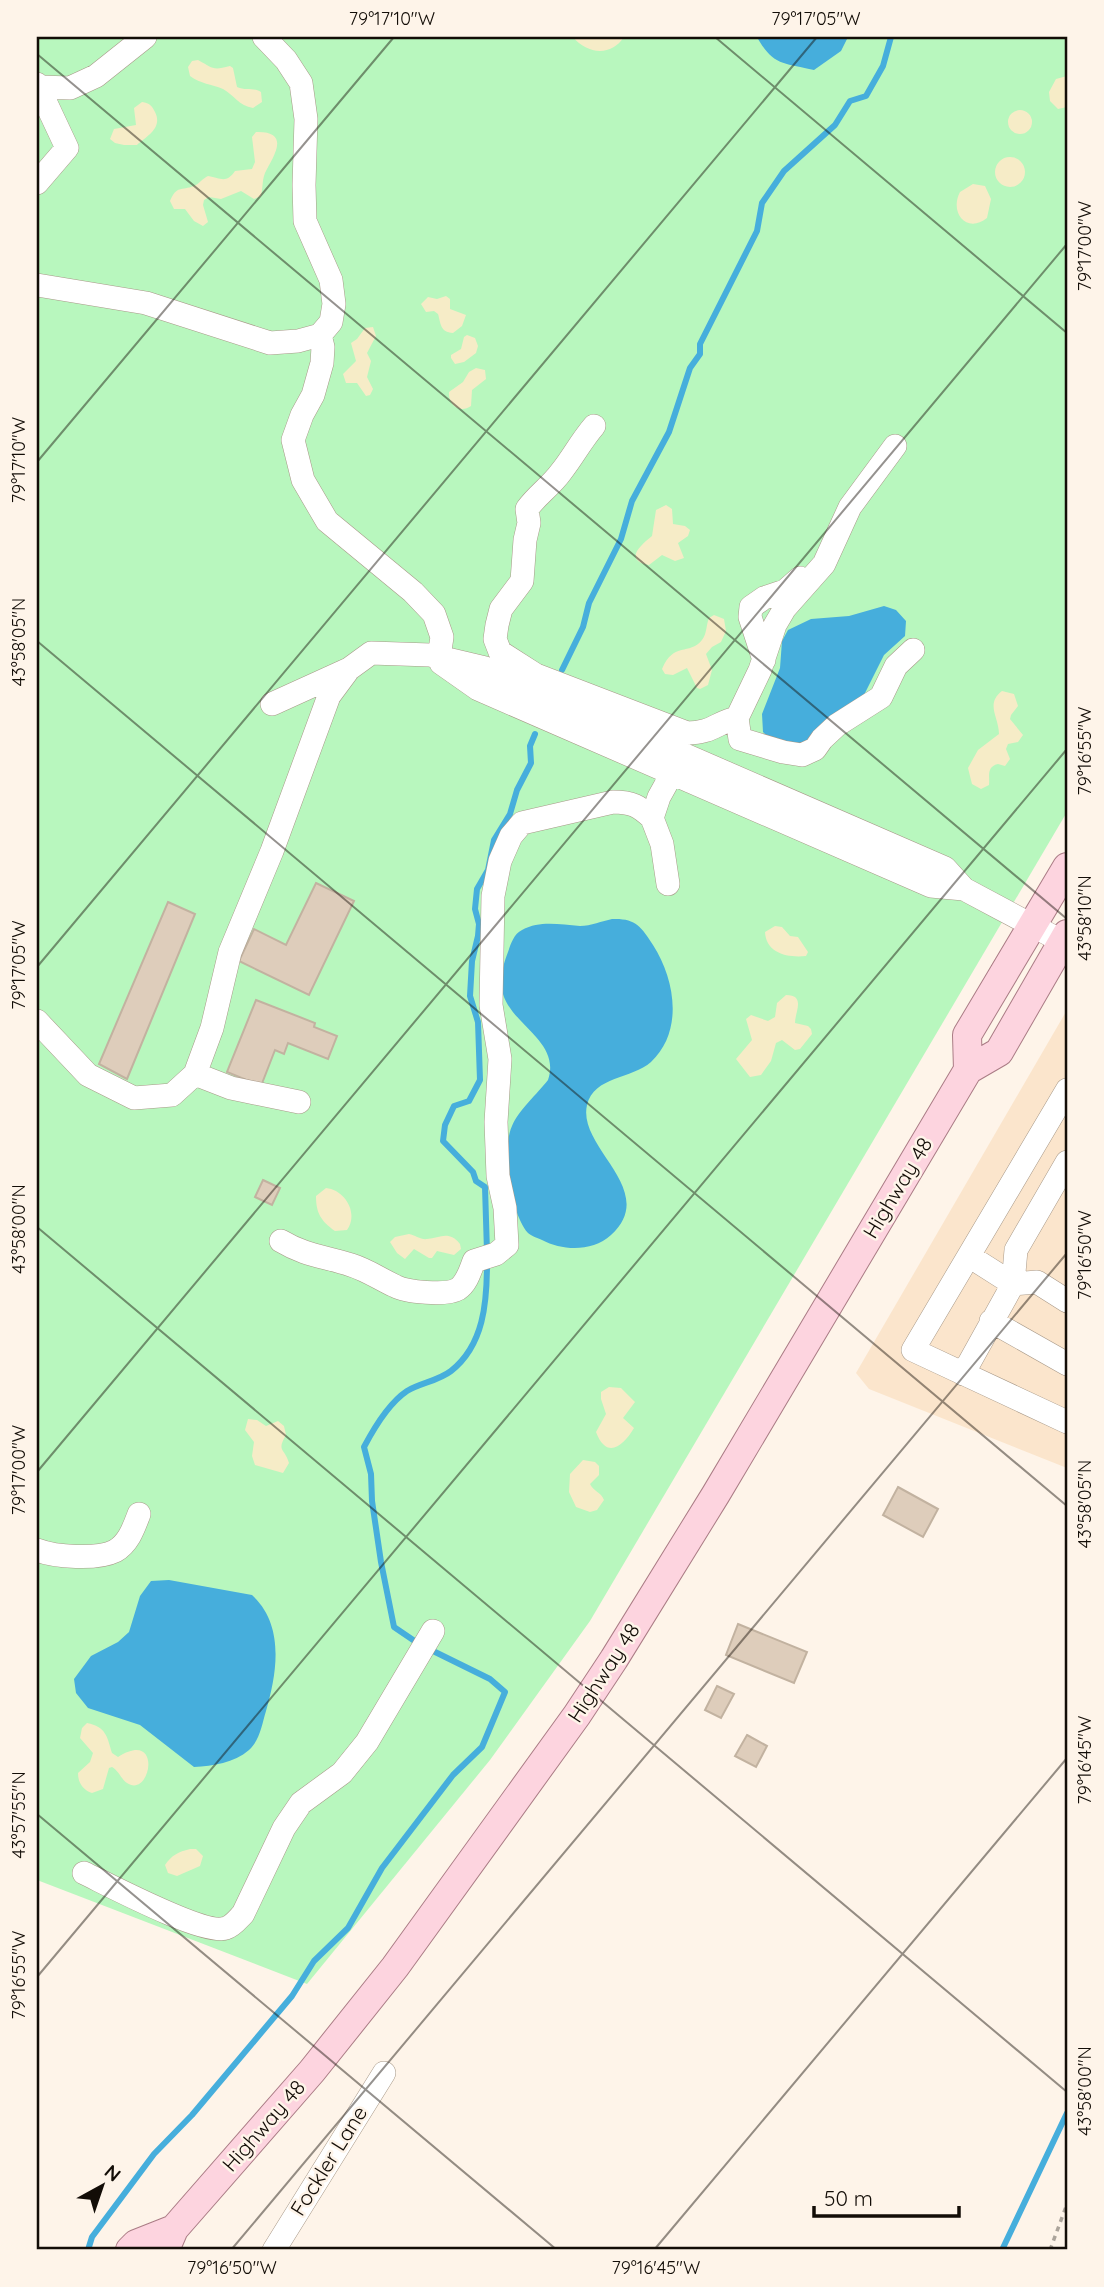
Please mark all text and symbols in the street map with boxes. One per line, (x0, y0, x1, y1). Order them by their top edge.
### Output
text: 79°17'10"W (349, 7, 435, 30)
text: 79°17'05"W (771, 7, 861, 30)
text: 79°17'00"W (1073, 201, 1096, 291)
text: 79°17'10"W (7, 417, 30, 503)
text: 43°58'05"N (7, 598, 30, 686)
text: 79°16'55"W (1073, 707, 1096, 795)
text: 43°58'10"N (1073, 875, 1096, 961)
text: 79°17'05"W (7, 920, 30, 1010)
street label: Highway 48 (857, 1132, 937, 1243)
text: 43°58'00"N (7, 1184, 30, 1274)
text: 79°16'50"W (1073, 1210, 1096, 1300)
text: 79°17'00"W (7, 1425, 30, 1515)
text: 43°58'05"N (1073, 1460, 1096, 1548)
street label: Highway 48 (561, 1618, 645, 1727)
text: 79°16'45"W (1073, 1716, 1096, 1804)
text: 43°57'55"N (7, 1771, 30, 1859)
text: 79°16'55"W (7, 1931, 30, 2019)
text: 43°58'00"N (1073, 2046, 1096, 2136)
street label: Highway 48 (216, 2074, 310, 2177)
street label: Fockler Lane (284, 2101, 372, 2220)
north arrow (66, 2150, 136, 2220)
text: N (100, 2159, 126, 2187)
scale bar (814, 2175, 959, 2219)
text: 50 m (824, 2185, 873, 2211)
text: 79°16'50"W (187, 2256, 277, 2279)
text: 79°16'45"W (612, 2256, 700, 2279)

